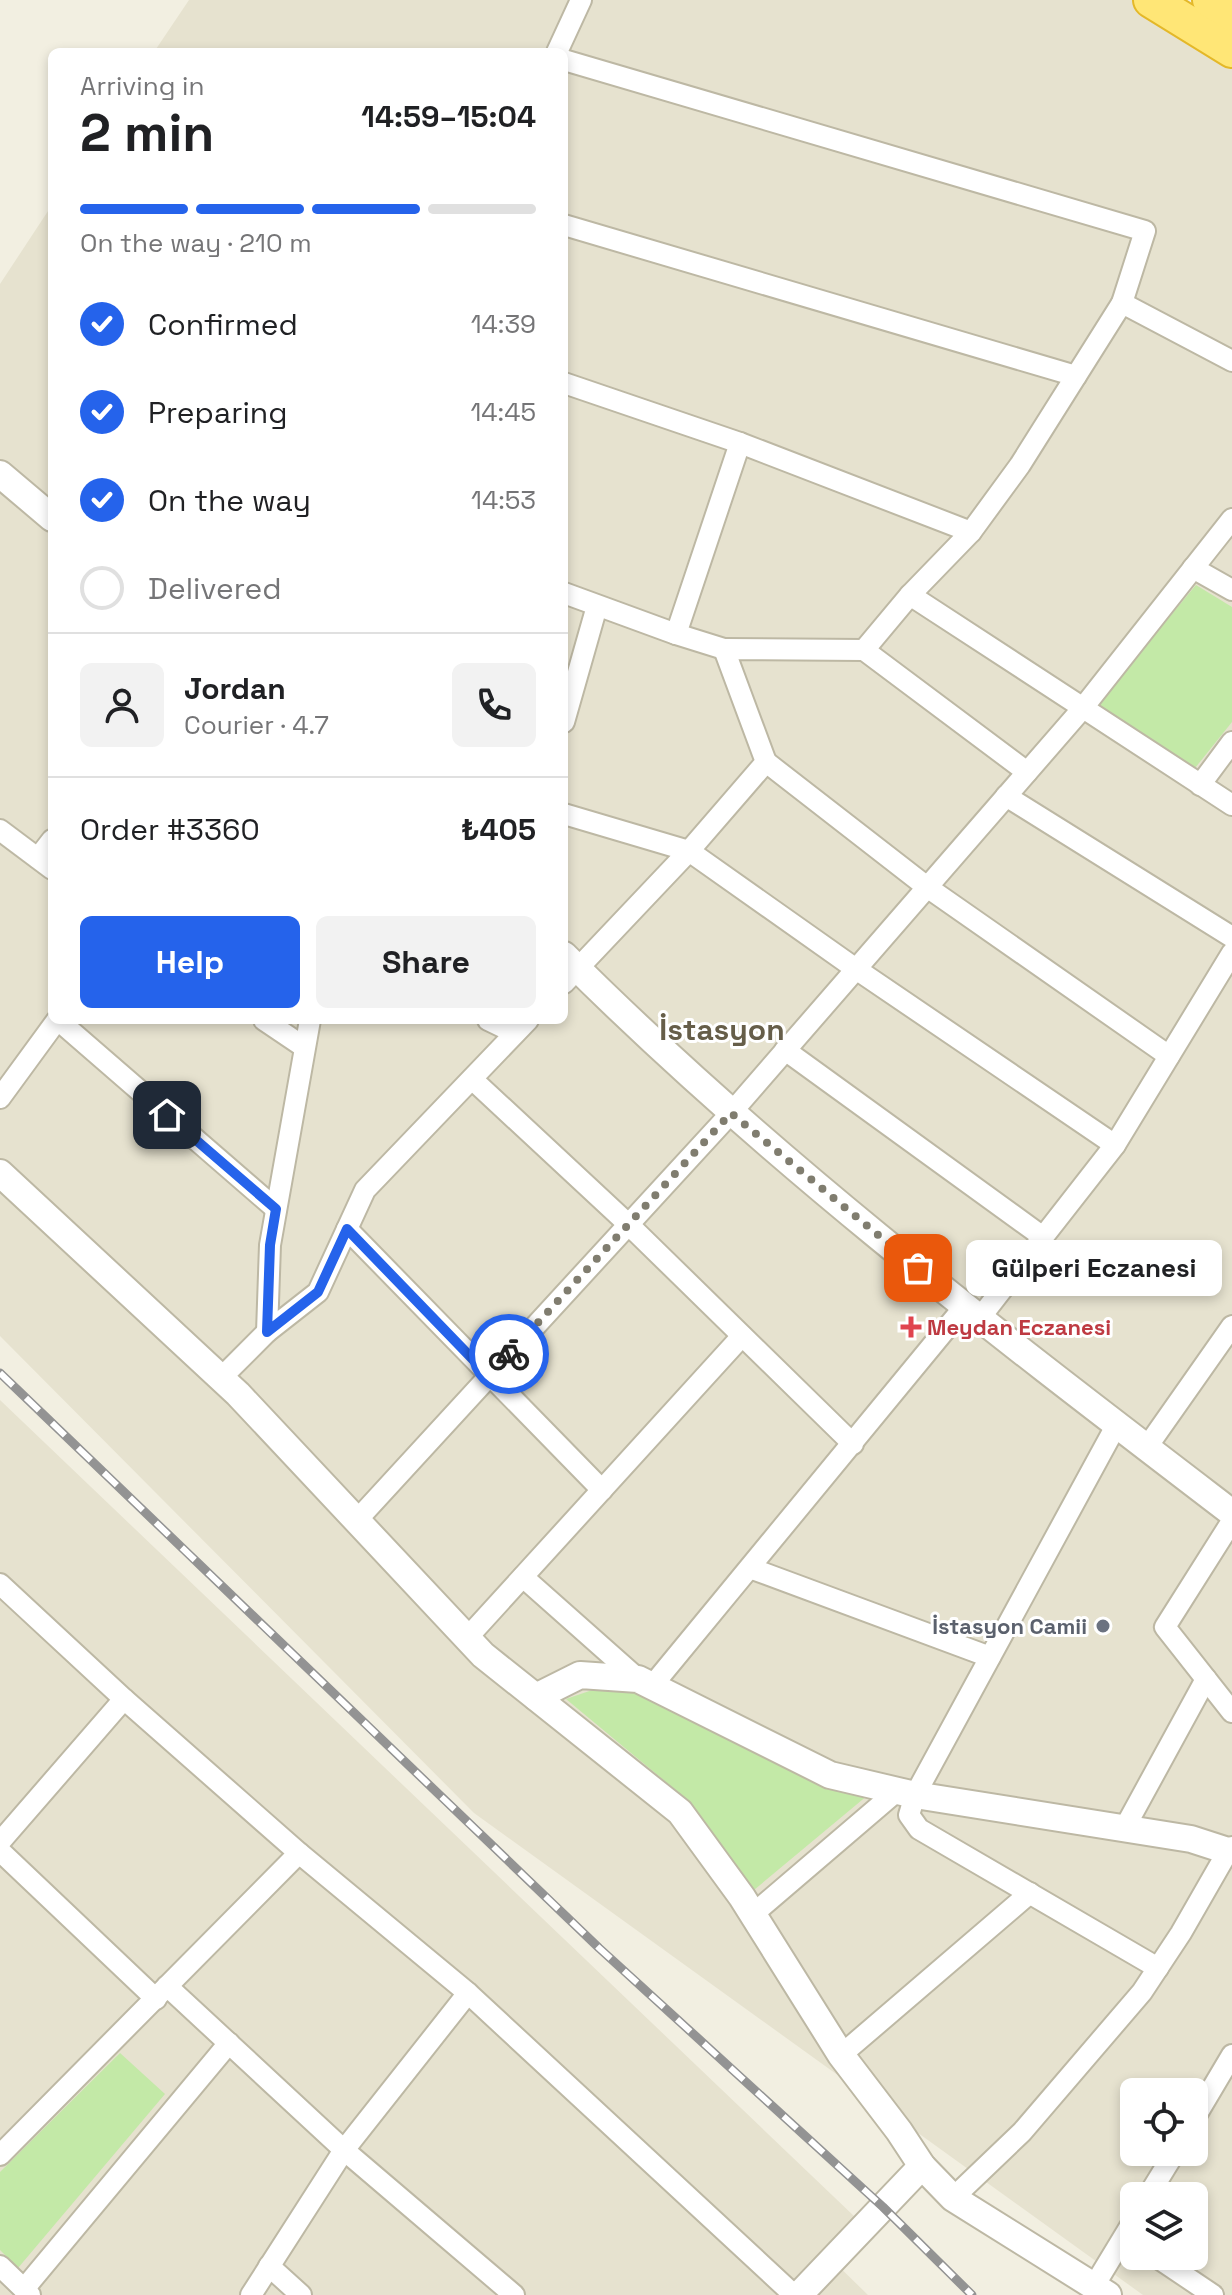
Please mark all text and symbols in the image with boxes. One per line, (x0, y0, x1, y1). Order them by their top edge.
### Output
text: Arriving in (80, 69, 204, 103)
text: 14:59–15:04 (361, 97, 536, 136)
text: 2 min (80, 100, 214, 166)
text: On the way · 210 m (80, 226, 312, 260)
icon: check (80, 302, 124, 346)
text: Confirmed (148, 305, 298, 344)
text: 14:39 (471, 307, 536, 341)
icon: check (80, 390, 124, 434)
text: Preparing (148, 393, 287, 432)
text: 14:45 (470, 395, 536, 429)
icon: check (80, 478, 124, 522)
text: On the way (148, 481, 311, 520)
text: 14:53 (471, 483, 536, 517)
text: Delivered (148, 569, 282, 608)
button: person (80, 663, 164, 747)
button: phone (452, 663, 536, 747)
text: Jordan (184, 669, 286, 708)
text: Courier · 4.7 (184, 708, 329, 742)
text: Order #3360 (80, 810, 260, 849)
text: ₺405 (461, 810, 536, 849)
button: Help (80, 916, 300, 1008)
button: Share (316, 916, 536, 1008)
district label: İstasyon (659, 1010, 785, 1049)
pin (133, 1081, 201, 1149)
icon: home (145, 1093, 189, 1137)
pin (884, 1234, 952, 1302)
callout: Gülperi Eczanesi (966, 1240, 1222, 1296)
icon: bag (896, 1246, 940, 1290)
text: Gülperi Eczanesi (991, 1251, 1197, 1285)
place label: Meydan Eczanesi (927, 1313, 1111, 1341)
courier (469, 1314, 549, 1394)
marker: Meydan Eczanesi (902, 1318, 920, 1336)
icon: bike (487, 1332, 531, 1376)
place label: İstasyon Camii (932, 1612, 1087, 1640)
marker: İstasyon Camii (1094, 1617, 1112, 1635)
map controls (1120, 2078, 1208, 2270)
button: locate (1120, 2078, 1208, 2166)
button: layers (1120, 2182, 1208, 2270)

